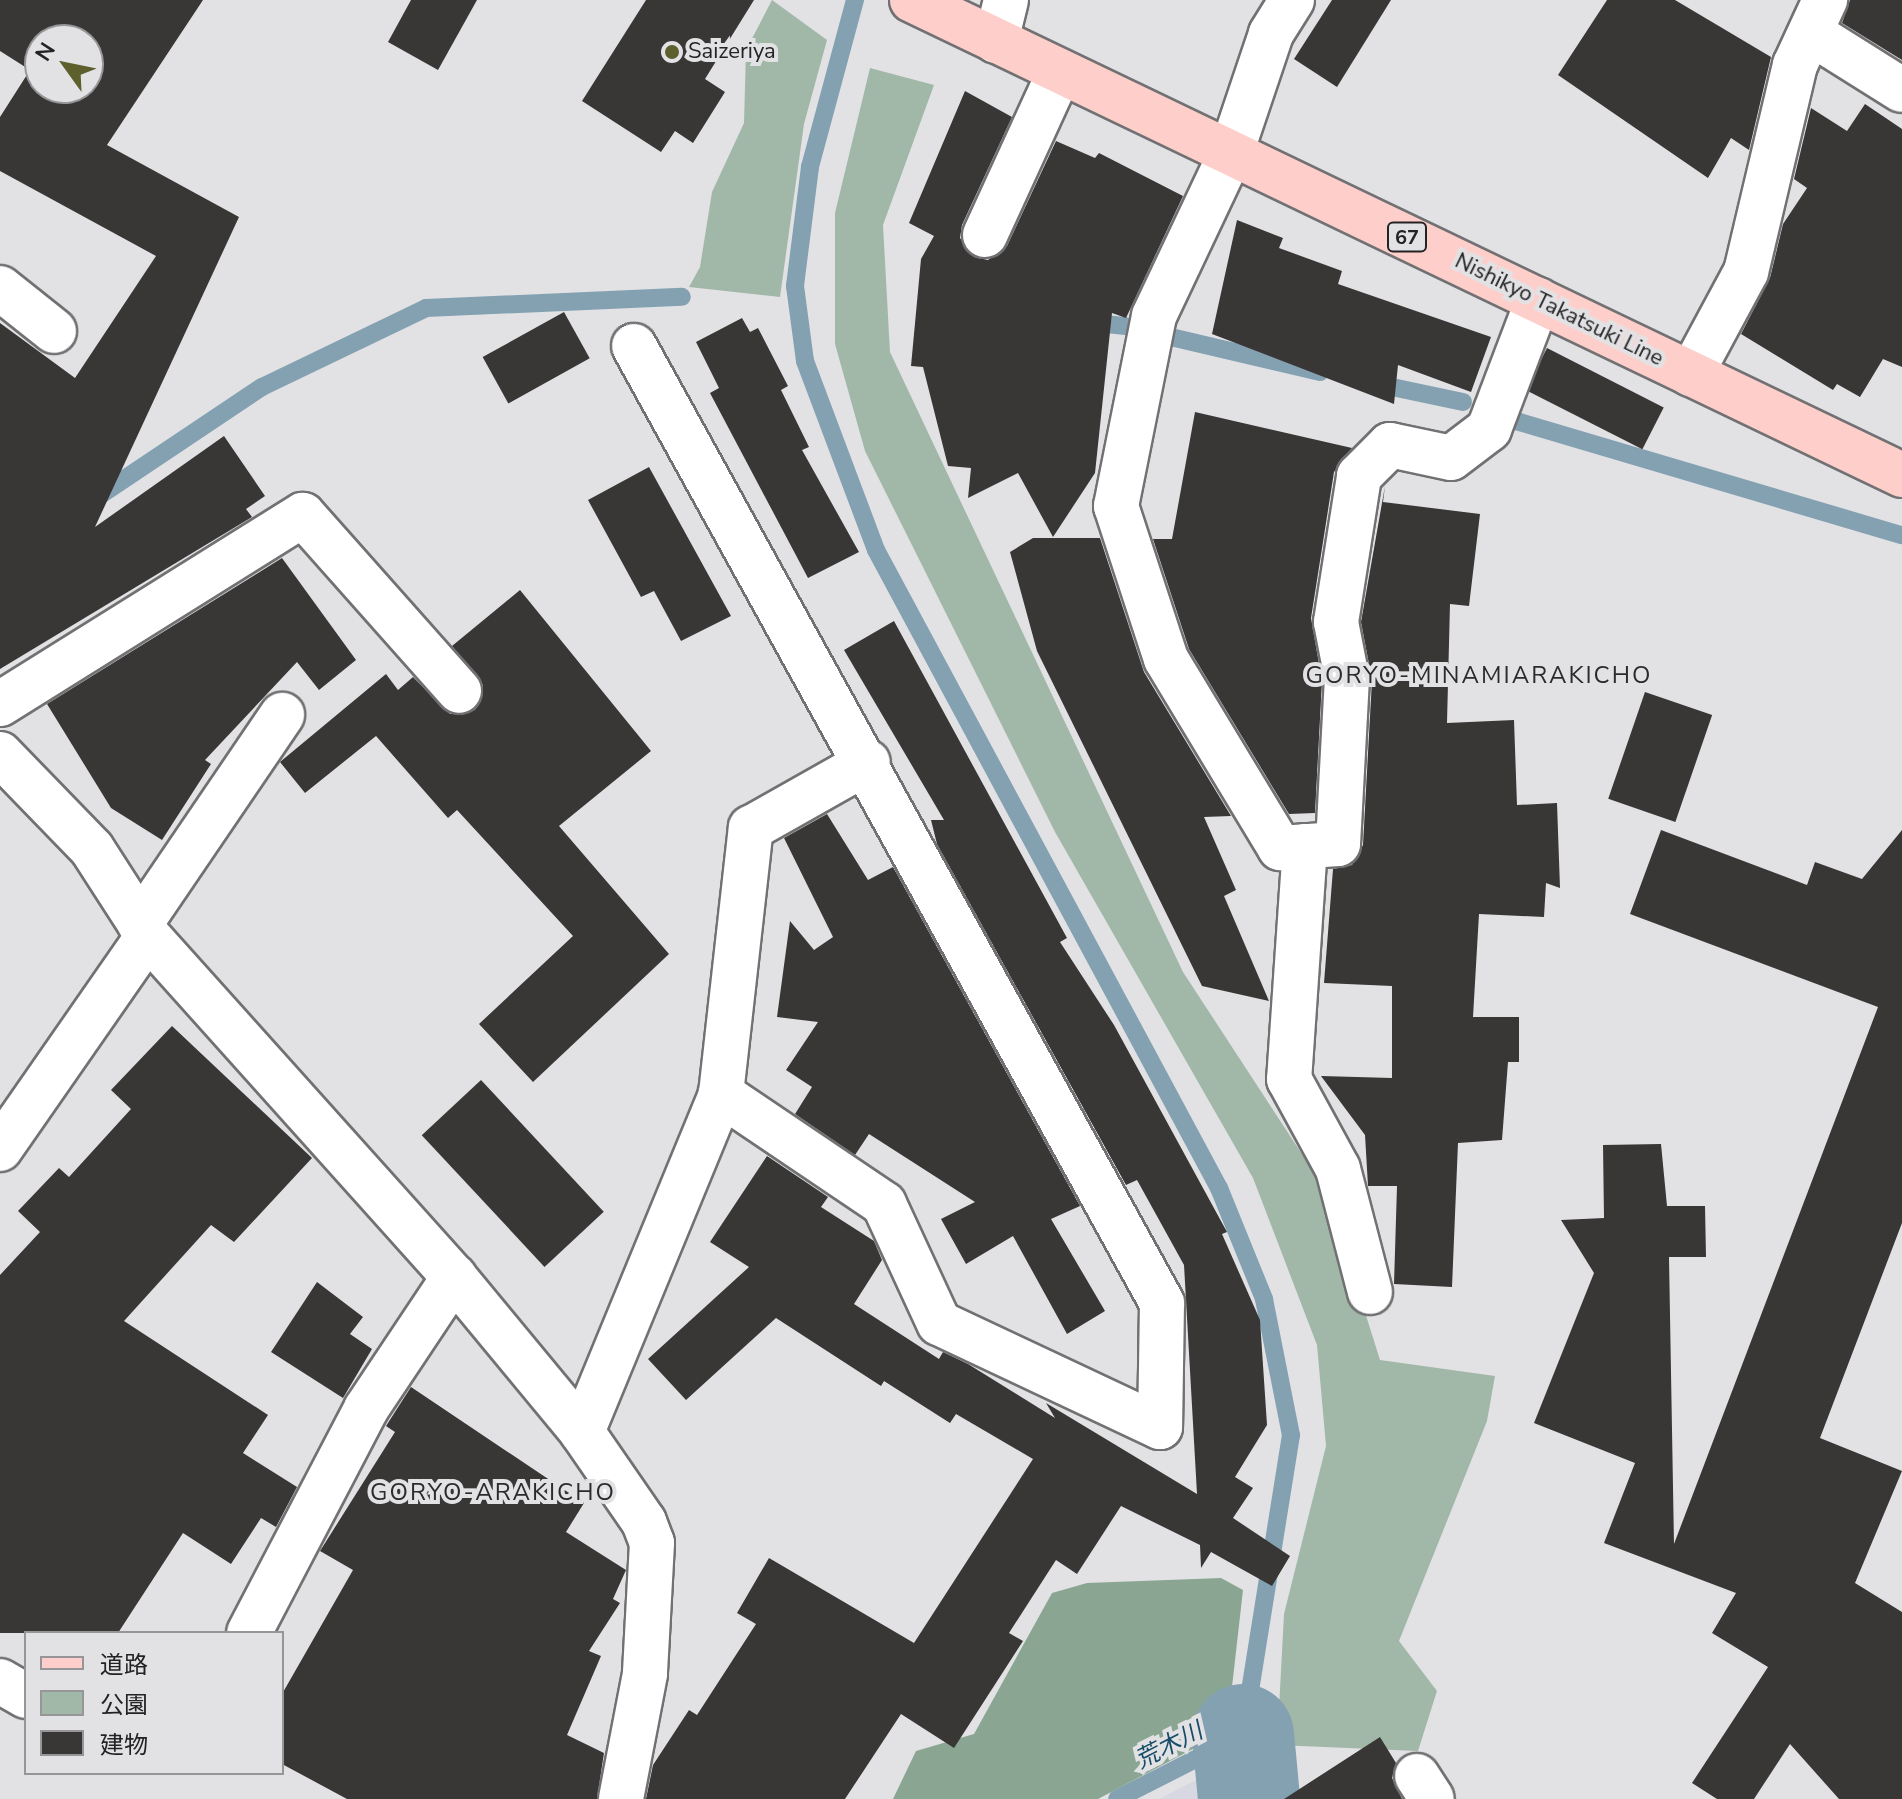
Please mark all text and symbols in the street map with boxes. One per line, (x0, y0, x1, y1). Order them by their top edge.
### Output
north arrow (24, 24, 104, 104)
text: N (28, 37, 63, 67)
place label: Saizeriya (688, 39, 776, 65)
marker: Saizeriya (663, 43, 681, 61)
road number: 67 (1387, 221, 1427, 253)
street label: Nishikyo Takatsuki Line (1450, 248, 1668, 372)
district label: GORYO-MINAMIARAKICHO (1306, 662, 1652, 690)
district label: GORYO-ARAKICHO (370, 1479, 616, 1507)
legend (24, 1631, 284, 1775)
text: 道路 (100, 1649, 148, 1681)
text: 公園 (100, 1689, 148, 1721)
water label: 荒木川 (1130, 1717, 1208, 1775)
text: 建物 (100, 1729, 148, 1761)

